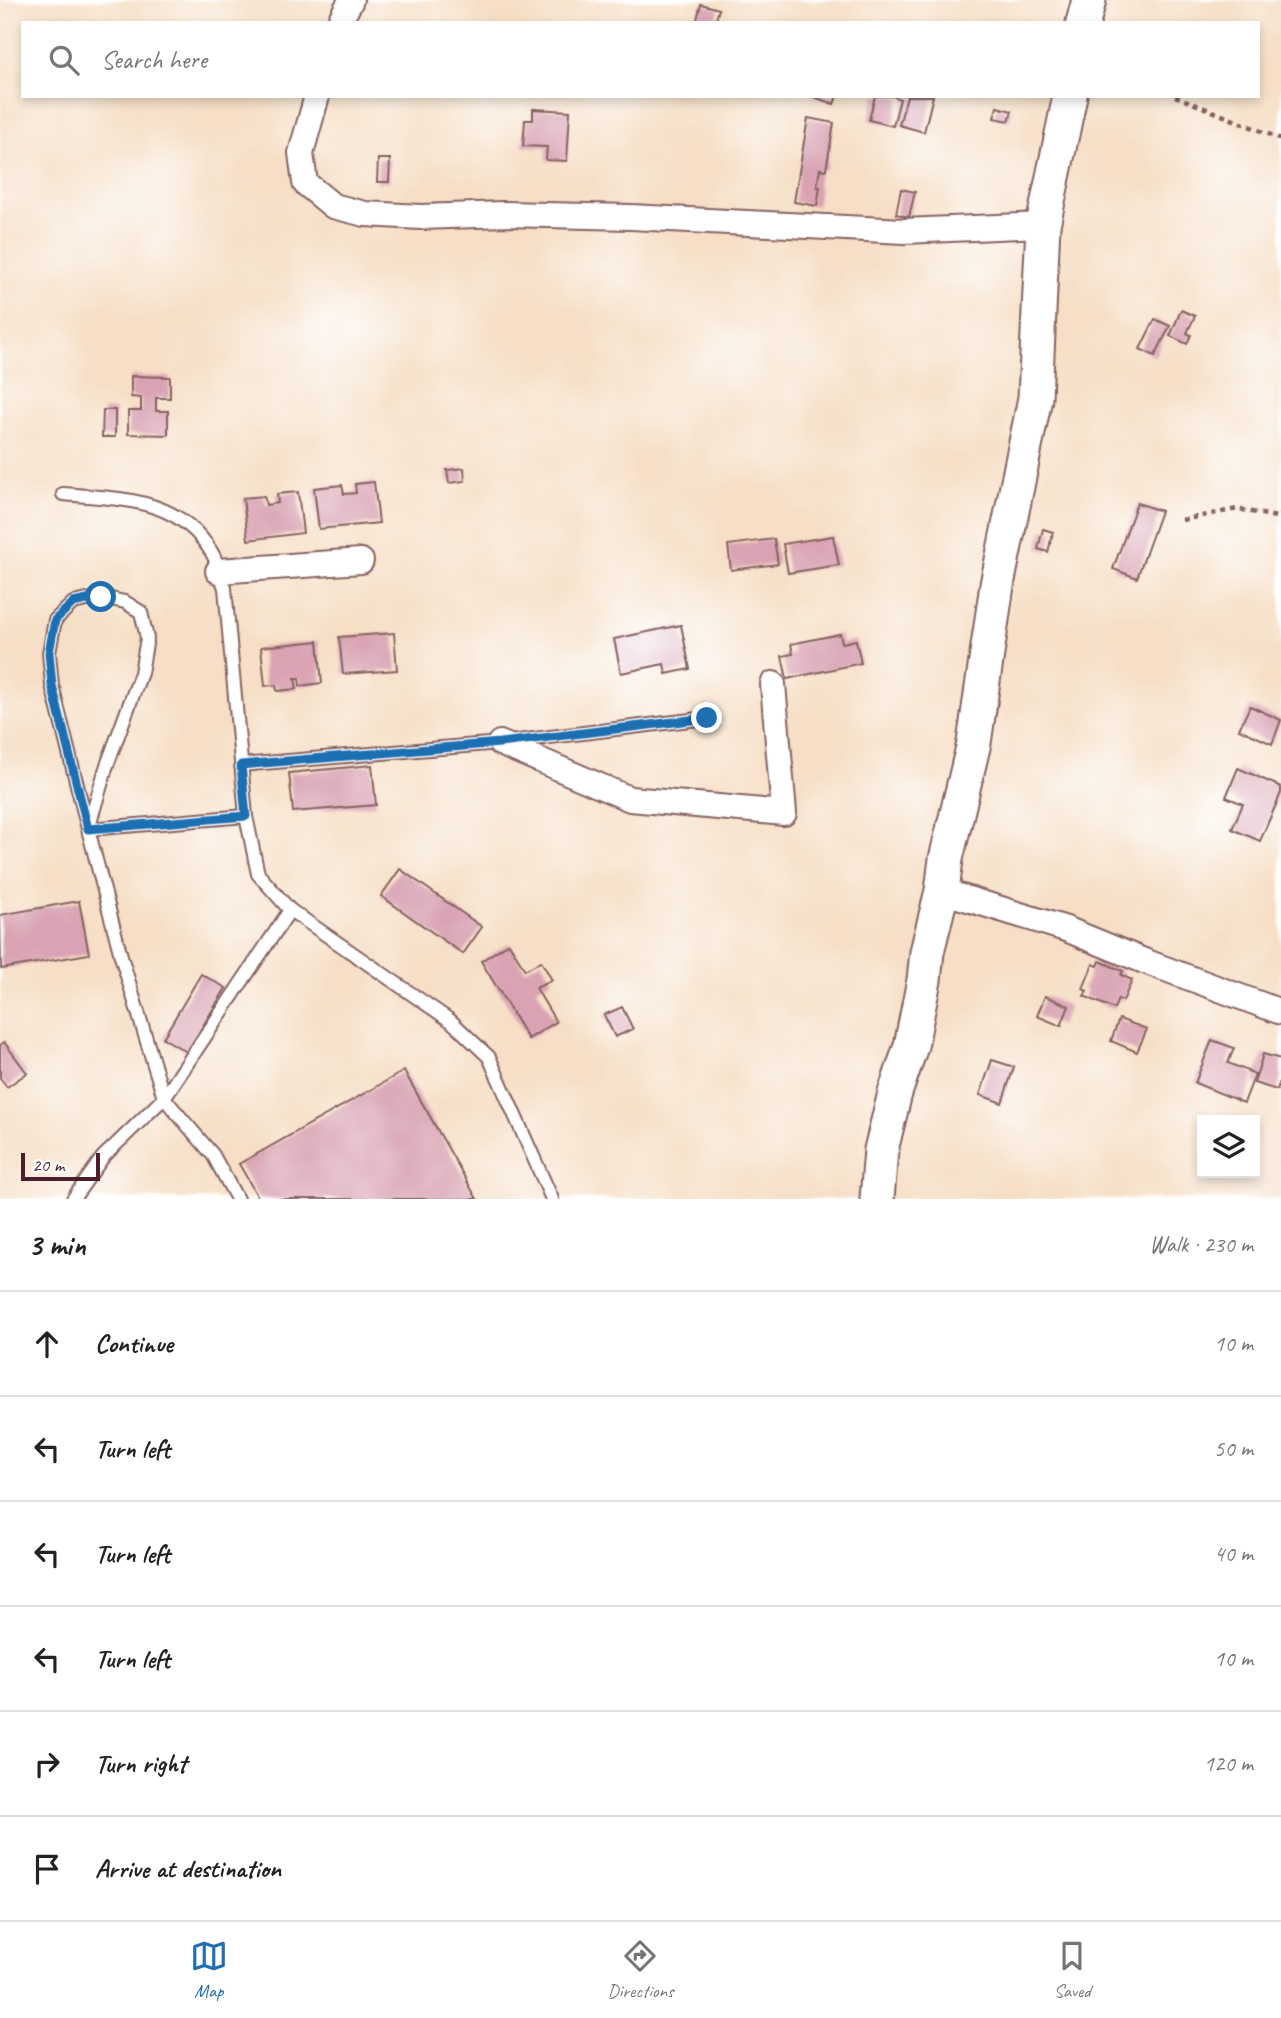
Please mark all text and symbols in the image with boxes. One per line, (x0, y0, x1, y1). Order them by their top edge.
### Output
search box (21, 21, 1260, 98)
icon: search (45, 41, 83, 79)
text: Search here (101, 43, 207, 76)
route start (85, 581, 116, 612)
route end (691, 702, 722, 733)
map controls (1197, 1115, 1260, 1178)
button: layers (1197, 1115, 1260, 1178)
scale bar (21, 1150, 100, 1182)
text: 20 m (32, 1153, 64, 1177)
text: 3 min (28, 1226, 85, 1264)
text: Walk · 230 m (1149, 1230, 1253, 1259)
icon: ahead (28, 1325, 66, 1363)
text: Continue (95, 1327, 173, 1360)
text: 10 m (1214, 1329, 1253, 1358)
icon: left (28, 1430, 66, 1468)
text: Turn left (95, 1432, 170, 1465)
text: 50 m (1214, 1434, 1253, 1463)
icon: left (28, 1535, 66, 1573)
text: Turn left (95, 1537, 170, 1570)
text: 40 m (1214, 1539, 1253, 1568)
icon: left (28, 1640, 66, 1678)
text: Turn left (95, 1642, 170, 1675)
text: 10 m (1214, 1644, 1253, 1673)
icon: right (28, 1745, 66, 1783)
text: Turn right (95, 1747, 186, 1780)
text: 120 m (1204, 1749, 1253, 1778)
icon: arrive (28, 1850, 66, 1888)
text: Arrive at destination (95, 1852, 281, 1885)
tab: Map (190, 1937, 228, 2003)
tab: Directions (607, 1937, 674, 2003)
tab: Saved (1053, 1937, 1091, 2003)

